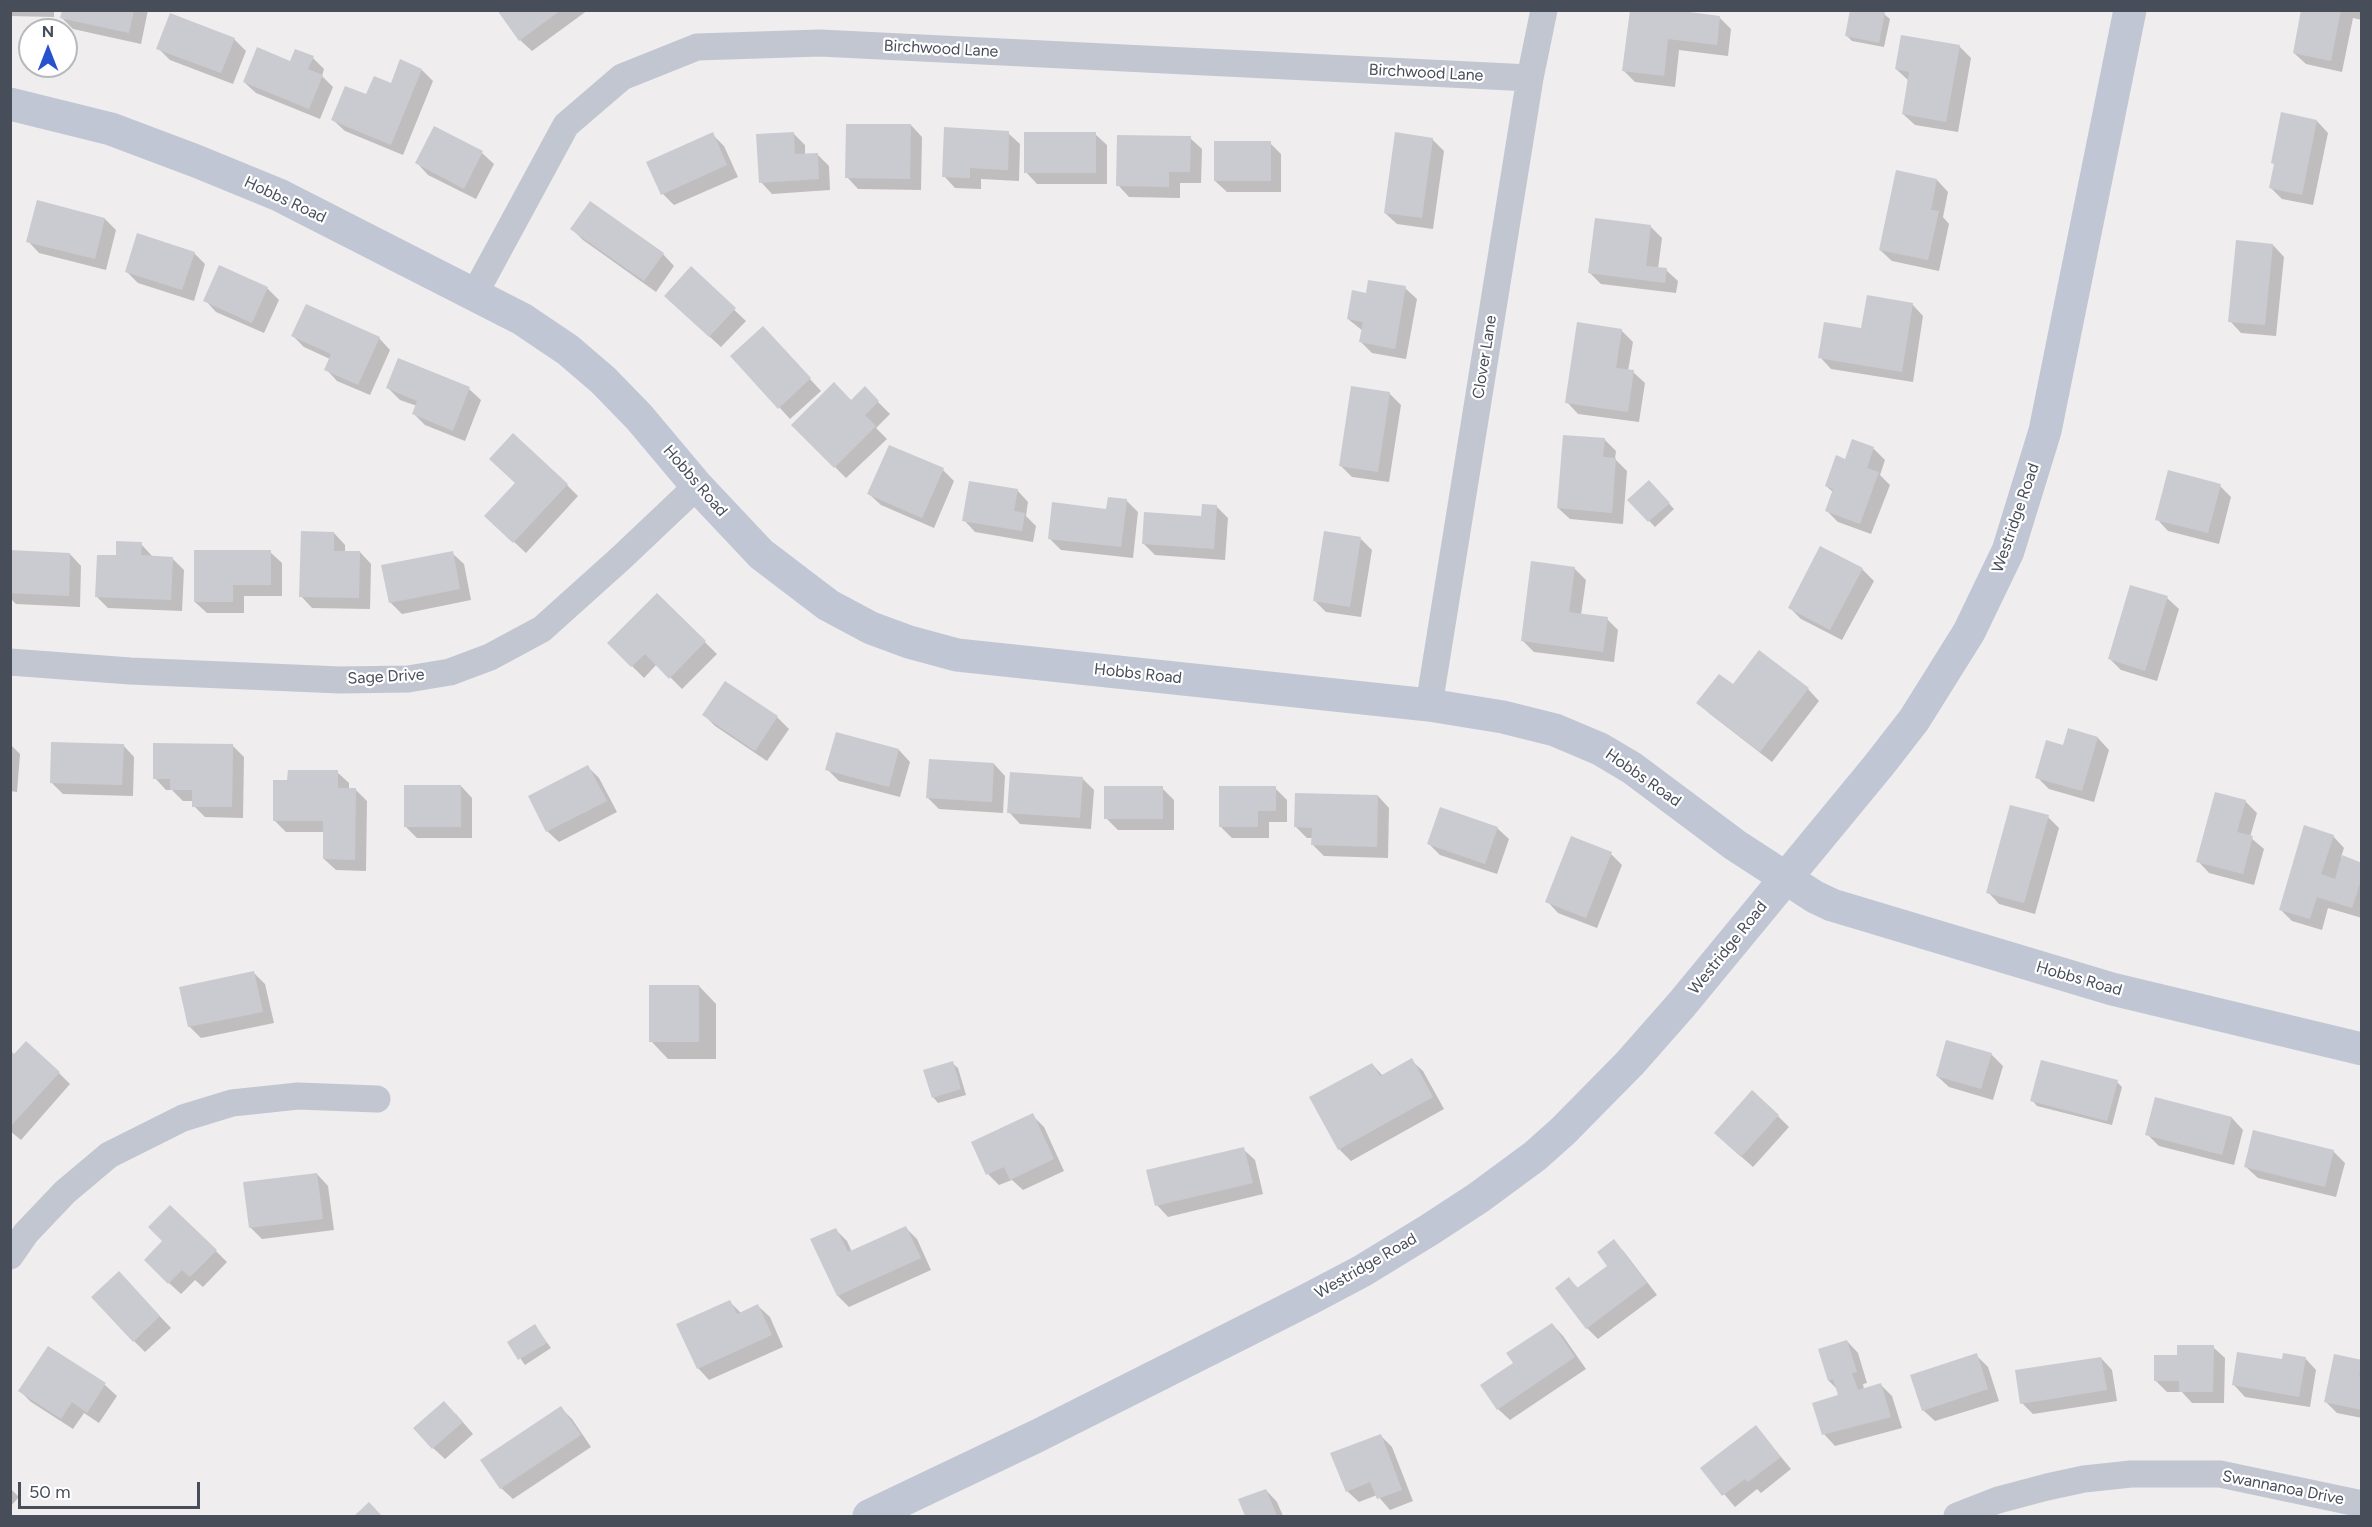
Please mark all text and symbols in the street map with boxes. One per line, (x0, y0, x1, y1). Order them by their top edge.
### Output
north arrow (18, 18, 78, 78)
text: N (42, 22, 54, 41)
street label: Birchwood Lane (883, 36, 999, 62)
street label: Birchwood Lane (1368, 60, 1484, 86)
street label: Hobbs Road (241, 173, 329, 227)
street label: Clover Lane (1469, 314, 1501, 400)
street label: Hobbs Road (659, 441, 731, 521)
street label: Westridge Road (1988, 461, 2044, 575)
street label: Hobbs Road (1093, 660, 1183, 688)
street label: Sage Drive (347, 665, 425, 689)
street label: Hobbs Road (1601, 745, 1685, 811)
street label: Westridge Road (1685, 898, 1771, 998)
street label: Hobbs Road (2034, 958, 2124, 1000)
street label: Westridge Road (1312, 1229, 1420, 1303)
street label: Swannanoa Drive (2220, 1467, 2346, 1509)
scale bar (21, 1470, 202, 1508)
text: 50 m (29, 1481, 71, 1503)

